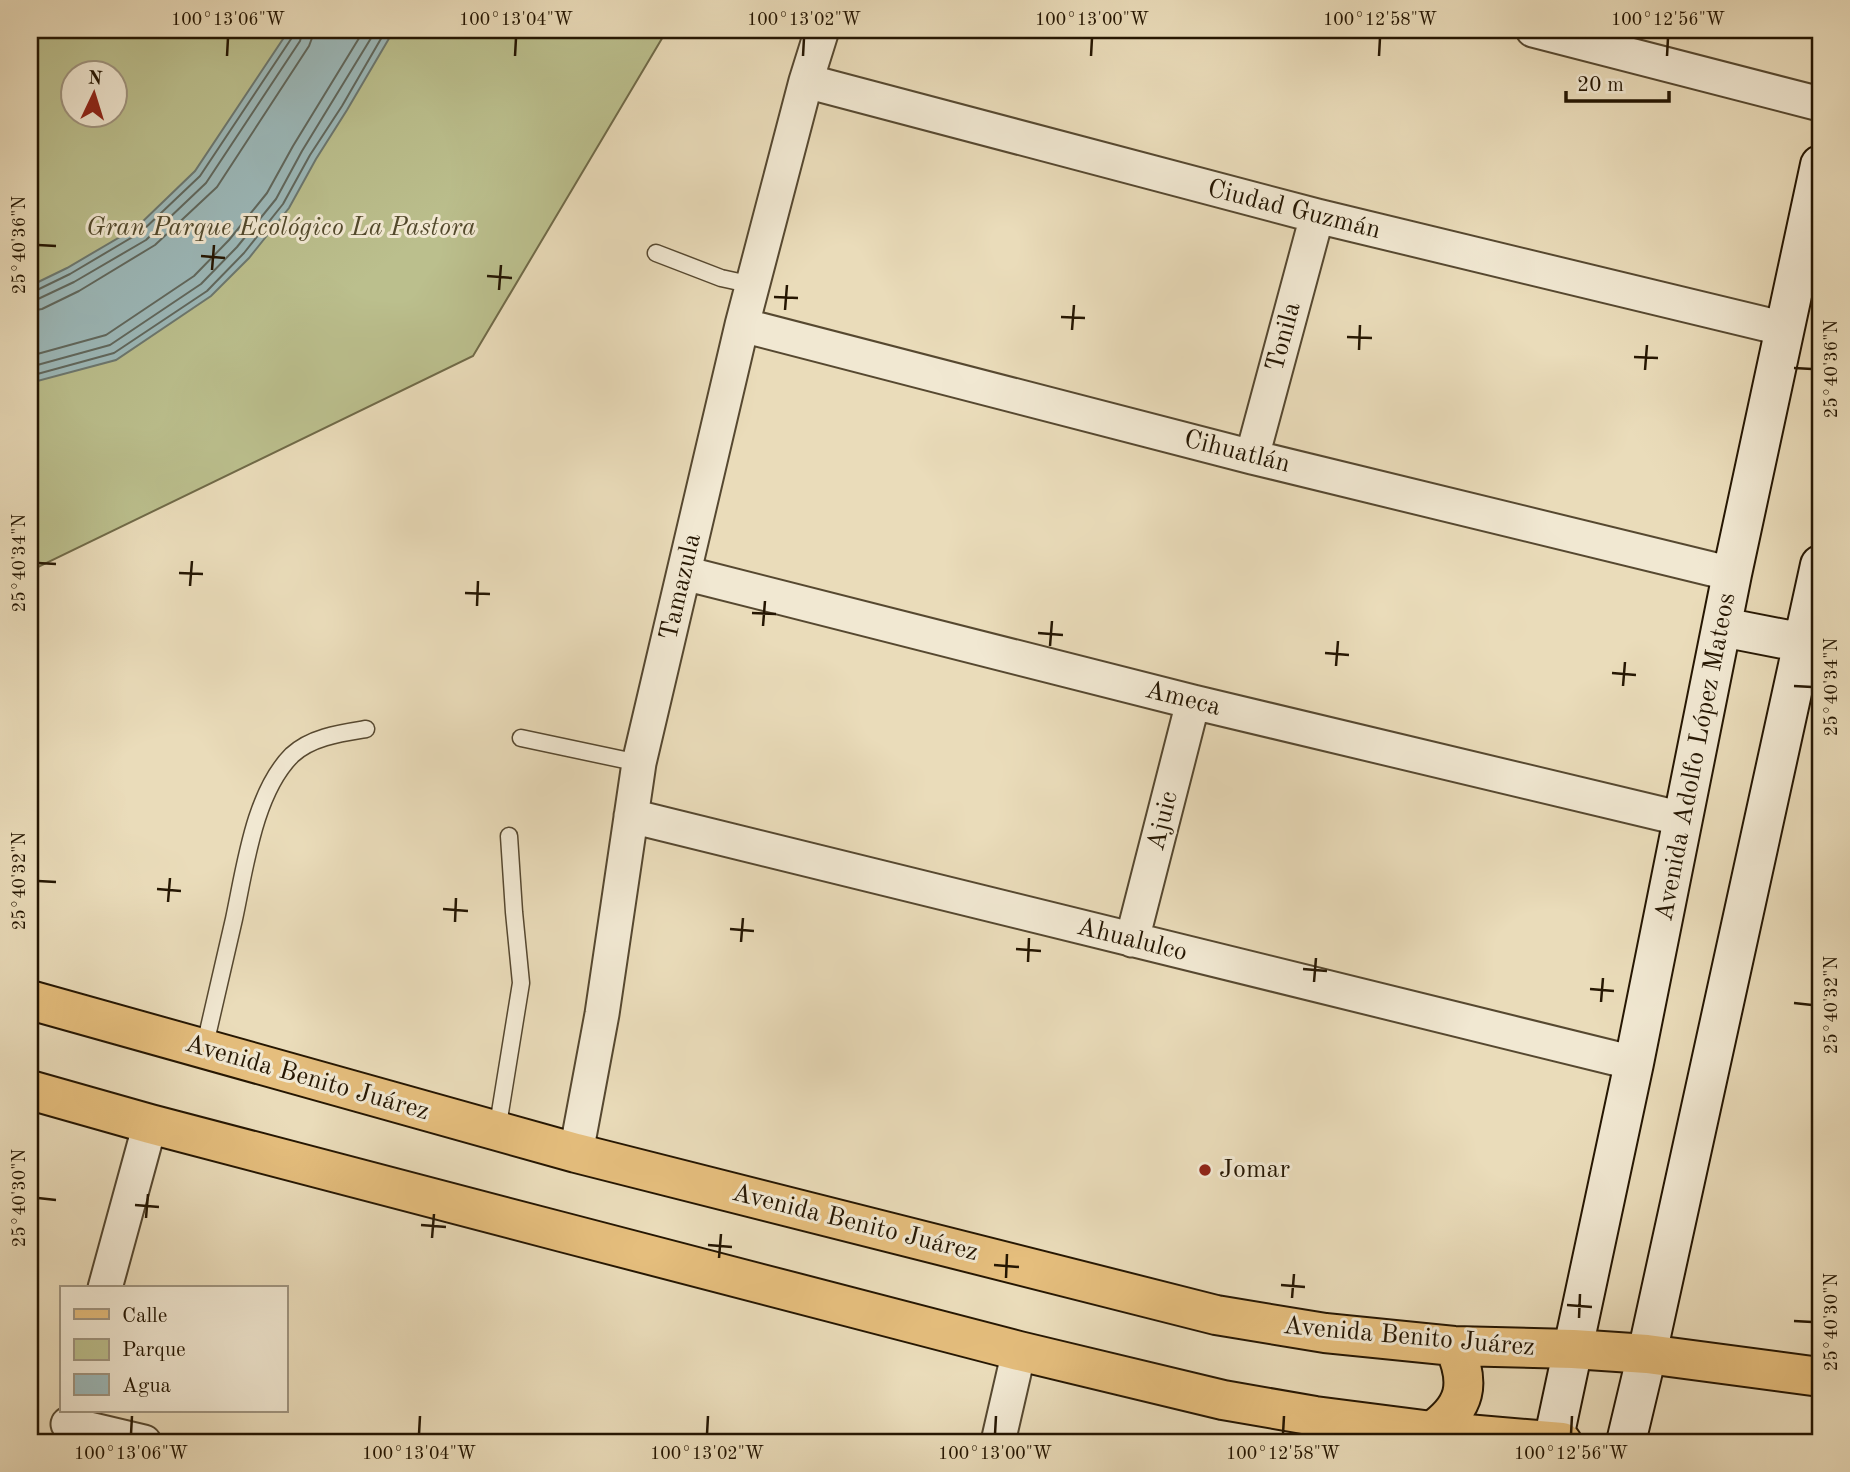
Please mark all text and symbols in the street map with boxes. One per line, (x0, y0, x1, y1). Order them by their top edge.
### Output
text: 100°13'06"W (171, 11, 285, 29)
text: 100°13'04"W (459, 11, 573, 29)
text: 100°13'02"W (747, 11, 861, 29)
text: 100°13'00"W (1035, 11, 1149, 29)
text: 100°12'58"W (1323, 11, 1437, 29)
text: 100°12'56"W (1611, 11, 1725, 29)
north arrow (60, 60, 130, 130)
scale bar (1566, 60, 1670, 104)
text: N (87, 70, 103, 90)
text: 20 m (1577, 75, 1624, 96)
street label: Ciudad Guzmán (1205, 176, 1383, 244)
text: 25°40'36"N (11, 196, 29, 294)
park label: Gran Parque Ecológico La Pastora (86, 215, 476, 241)
street label: Tonila (1262, 299, 1306, 374)
text: 25°40'36"N (1823, 320, 1841, 418)
street label: Cihuatlán (1181, 426, 1293, 478)
text: 25°40'34"N (11, 514, 29, 612)
street label: Tamazula (656, 531, 706, 643)
street label: Avenida Adolfo López Mateos (1651, 591, 1741, 923)
text: 25°40'34"N (1823, 638, 1841, 736)
street label: Ameca (1143, 677, 1223, 721)
street label: Ajuic (1143, 789, 1183, 853)
text: 25°40'32"N (11, 832, 29, 930)
street label: Ahualulco (1074, 914, 1190, 966)
text: 25°40'32"N (1823, 956, 1841, 1054)
street label: Avenida Benito Juárez (182, 1031, 432, 1125)
text: 25°40'30"N (11, 1149, 29, 1247)
place label: Jomar (1219, 1157, 1290, 1183)
marker: Jomar (1197, 1162, 1213, 1178)
street label: Avenida Benito Juárez (729, 1180, 981, 1266)
text: 25°40'30"N (1823, 1273, 1841, 1371)
legend (60, 1286, 287, 1412)
text: Calle (122, 1306, 167, 1327)
street label: Avenida Benito Juárez (1282, 1313, 1536, 1361)
text: Parque (122, 1340, 186, 1361)
text: Agua (122, 1376, 171, 1397)
text: 100°13'06"W (74, 1445, 188, 1463)
text: 100°13'04"W (362, 1445, 476, 1463)
text: 100°13'02"W (650, 1445, 764, 1463)
text: 100°13'00"W (938, 1445, 1052, 1463)
text: 100°12'58"W (1226, 1445, 1340, 1463)
text: 100°12'56"W (1514, 1445, 1628, 1463)

